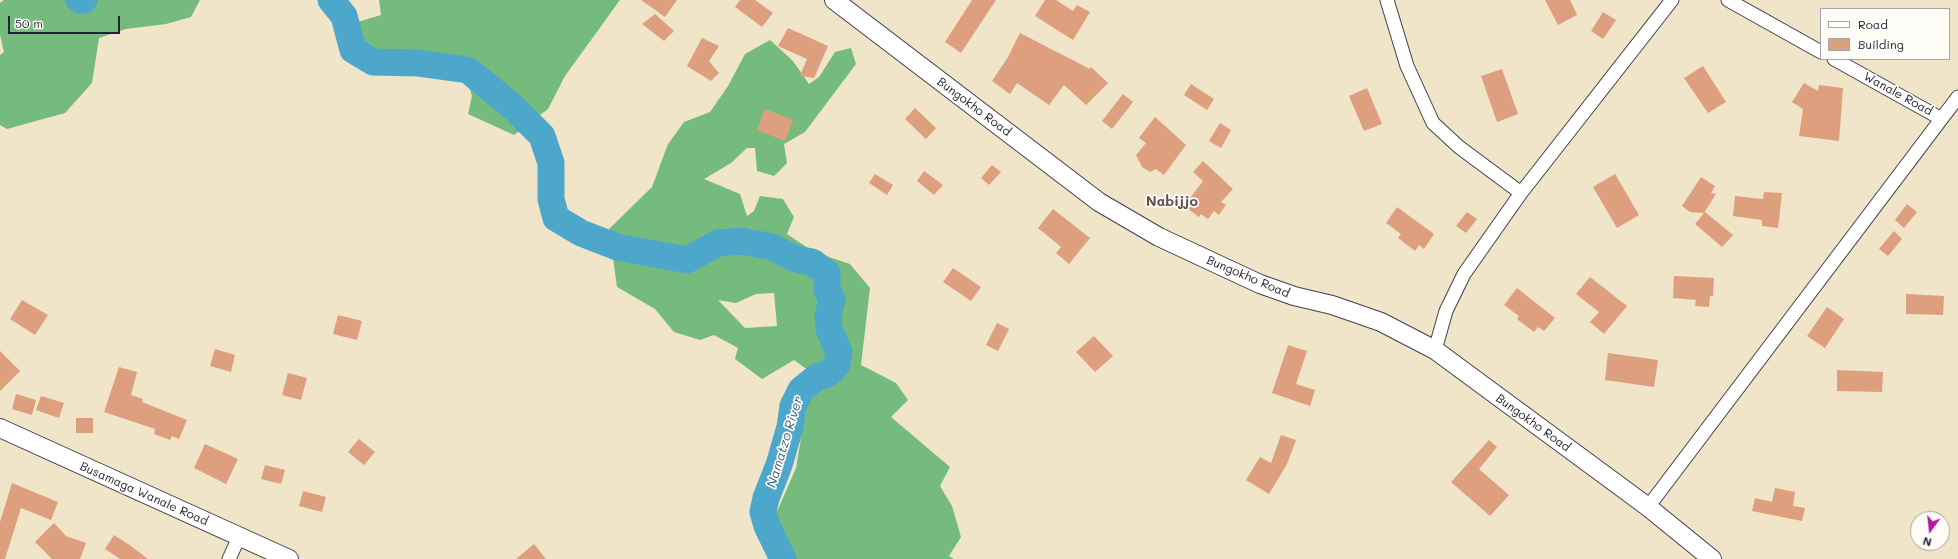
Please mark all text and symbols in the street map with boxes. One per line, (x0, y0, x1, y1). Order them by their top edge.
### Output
scale bar (10, 8, 122, 34)
legend (1820, 8, 1950, 60)
text: 50 m (15, 15, 43, 31)
text: Road (1858, 16, 1888, 32)
text: Building (1858, 36, 1904, 52)
street label: Wanale Road (1861, 69, 1935, 119)
street label: Bungokho Road (934, 75, 1014, 139)
district label: Nabijjo (1146, 194, 1198, 210)
street label: Bungokho Road (1204, 253, 1292, 301)
street label: Bungokho Road (1493, 391, 1573, 455)
water label: Namatzo River (764, 394, 806, 490)
street label: Busamaga Wanale Road (78, 459, 210, 529)
north arrow (1910, 511, 1950, 551)
text: N (1921, 534, 1933, 550)

